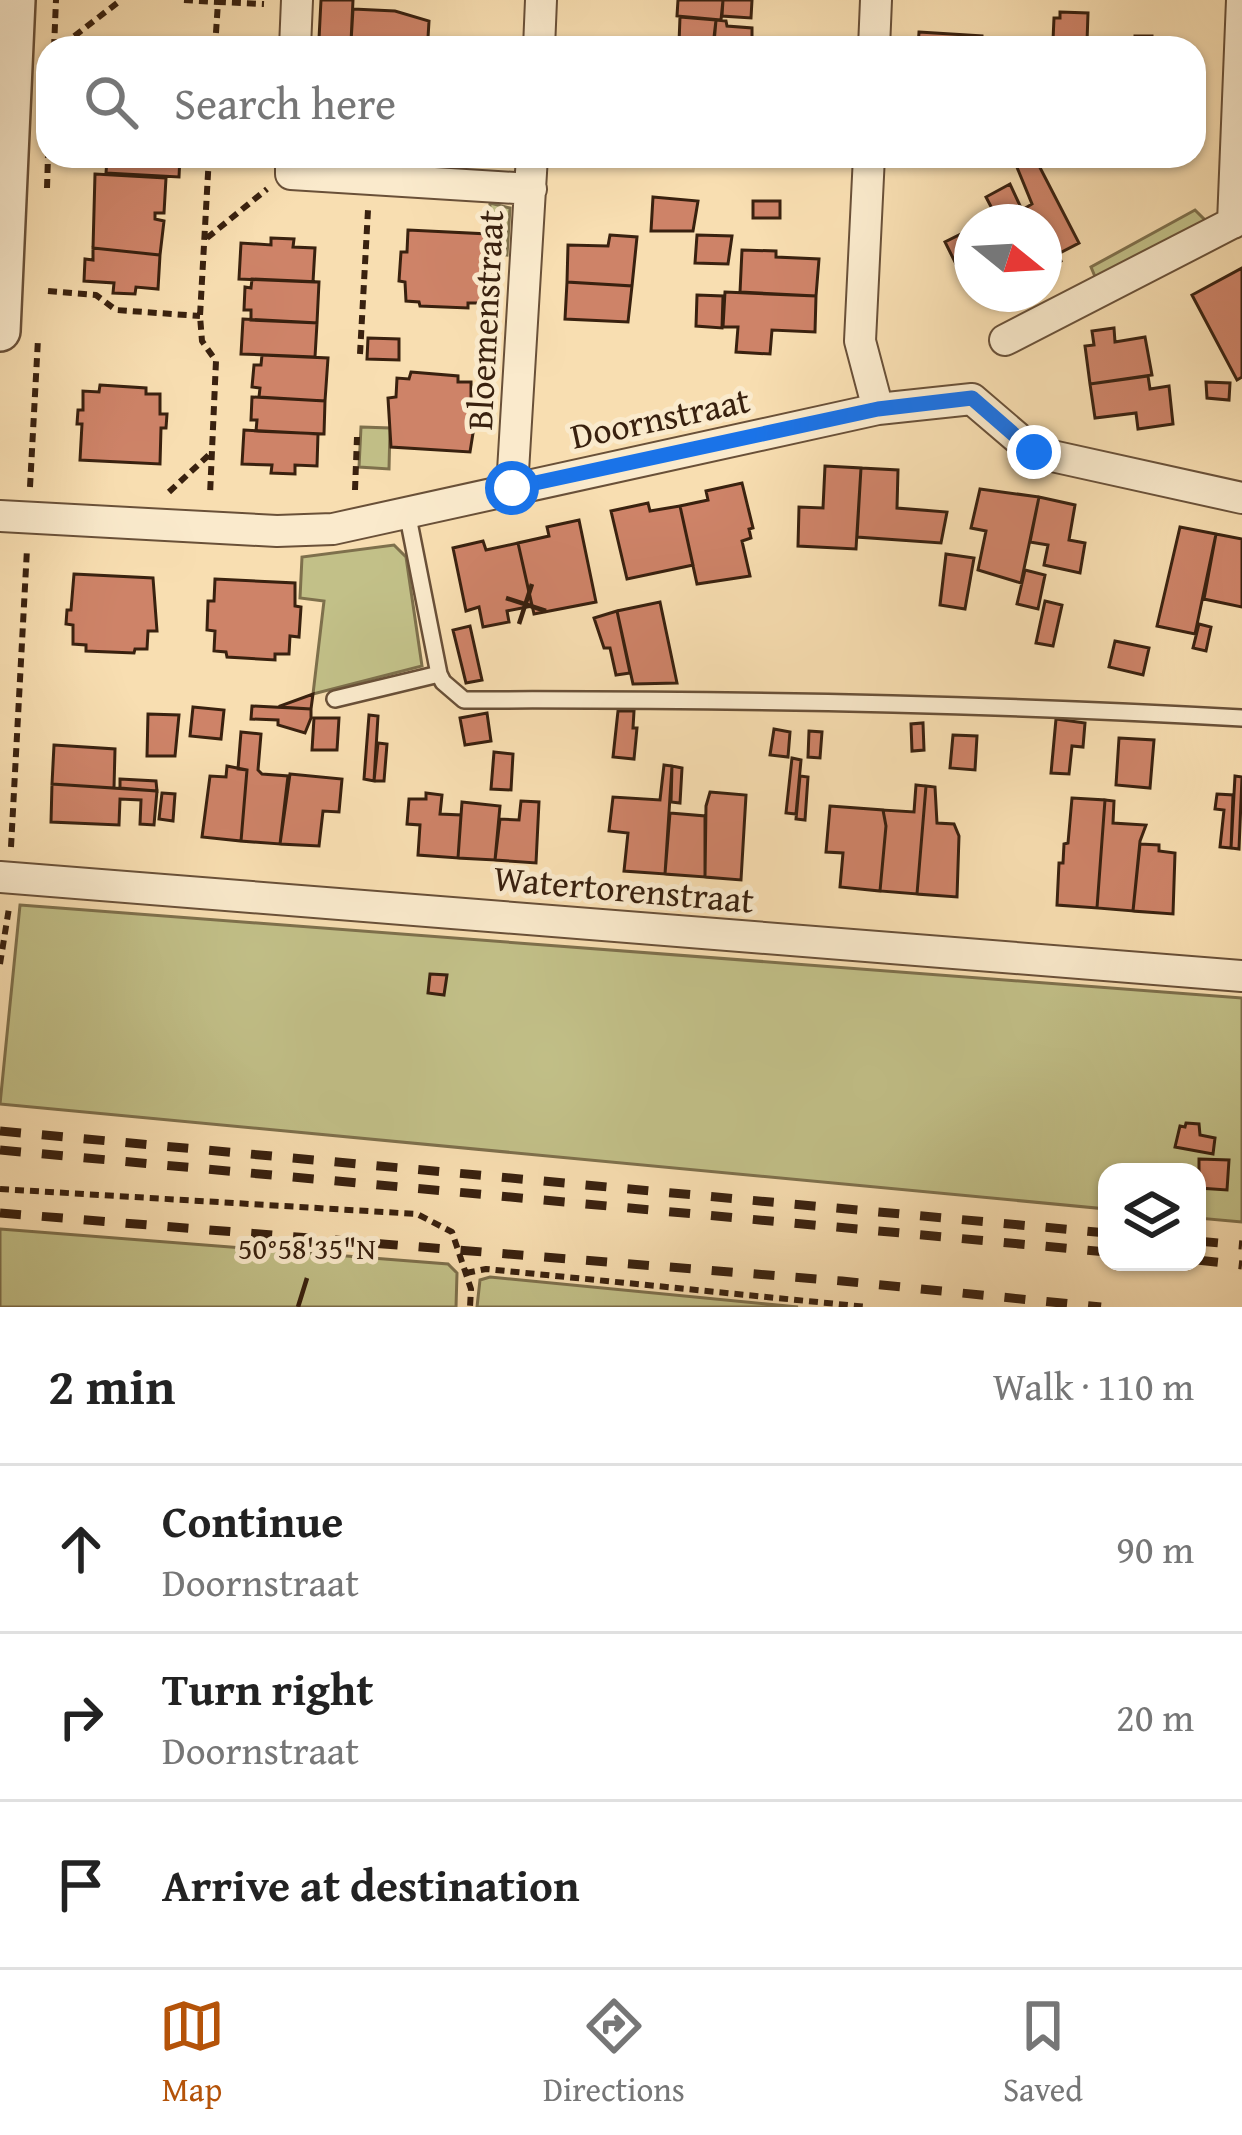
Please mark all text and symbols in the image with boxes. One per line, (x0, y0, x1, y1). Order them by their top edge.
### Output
search box (36, 36, 1206, 168)
icon: search (78, 69, 144, 135)
text: Search here (174, 70, 396, 135)
north arrow (954, 204, 1062, 312)
street label: Bloemenstraat (452, 208, 516, 432)
street label: Doornstraat (566, 372, 755, 462)
route end (1007, 425, 1061, 479)
route start (485, 461, 539, 515)
street label: Watertorenstraat (492, 850, 757, 926)
map controls (1098, 1163, 1206, 1271)
button: layers (1098, 1163, 1206, 1271)
text: 50°58'35"N (238, 1226, 376, 1270)
text: 2 min (48, 1348, 175, 1423)
text: Walk · 110 m (993, 1357, 1194, 1414)
text: Continue (162, 1488, 343, 1553)
icon: ahead (48, 1516, 114, 1582)
text: 90 m (1116, 1520, 1194, 1577)
text: Doornstraat (162, 1553, 359, 1610)
text: Turn right (162, 1656, 374, 1721)
icon: right (48, 1684, 114, 1750)
text: 20 m (1116, 1688, 1194, 1745)
text: Doornstraat (162, 1721, 359, 1778)
icon: arrive (48, 1852, 114, 1918)
text: Arrive at destination (162, 1852, 580, 1917)
tab: Map (159, 1993, 225, 2113)
tab: Directions (543, 1993, 685, 2113)
tab: Saved (1003, 1993, 1083, 2113)

